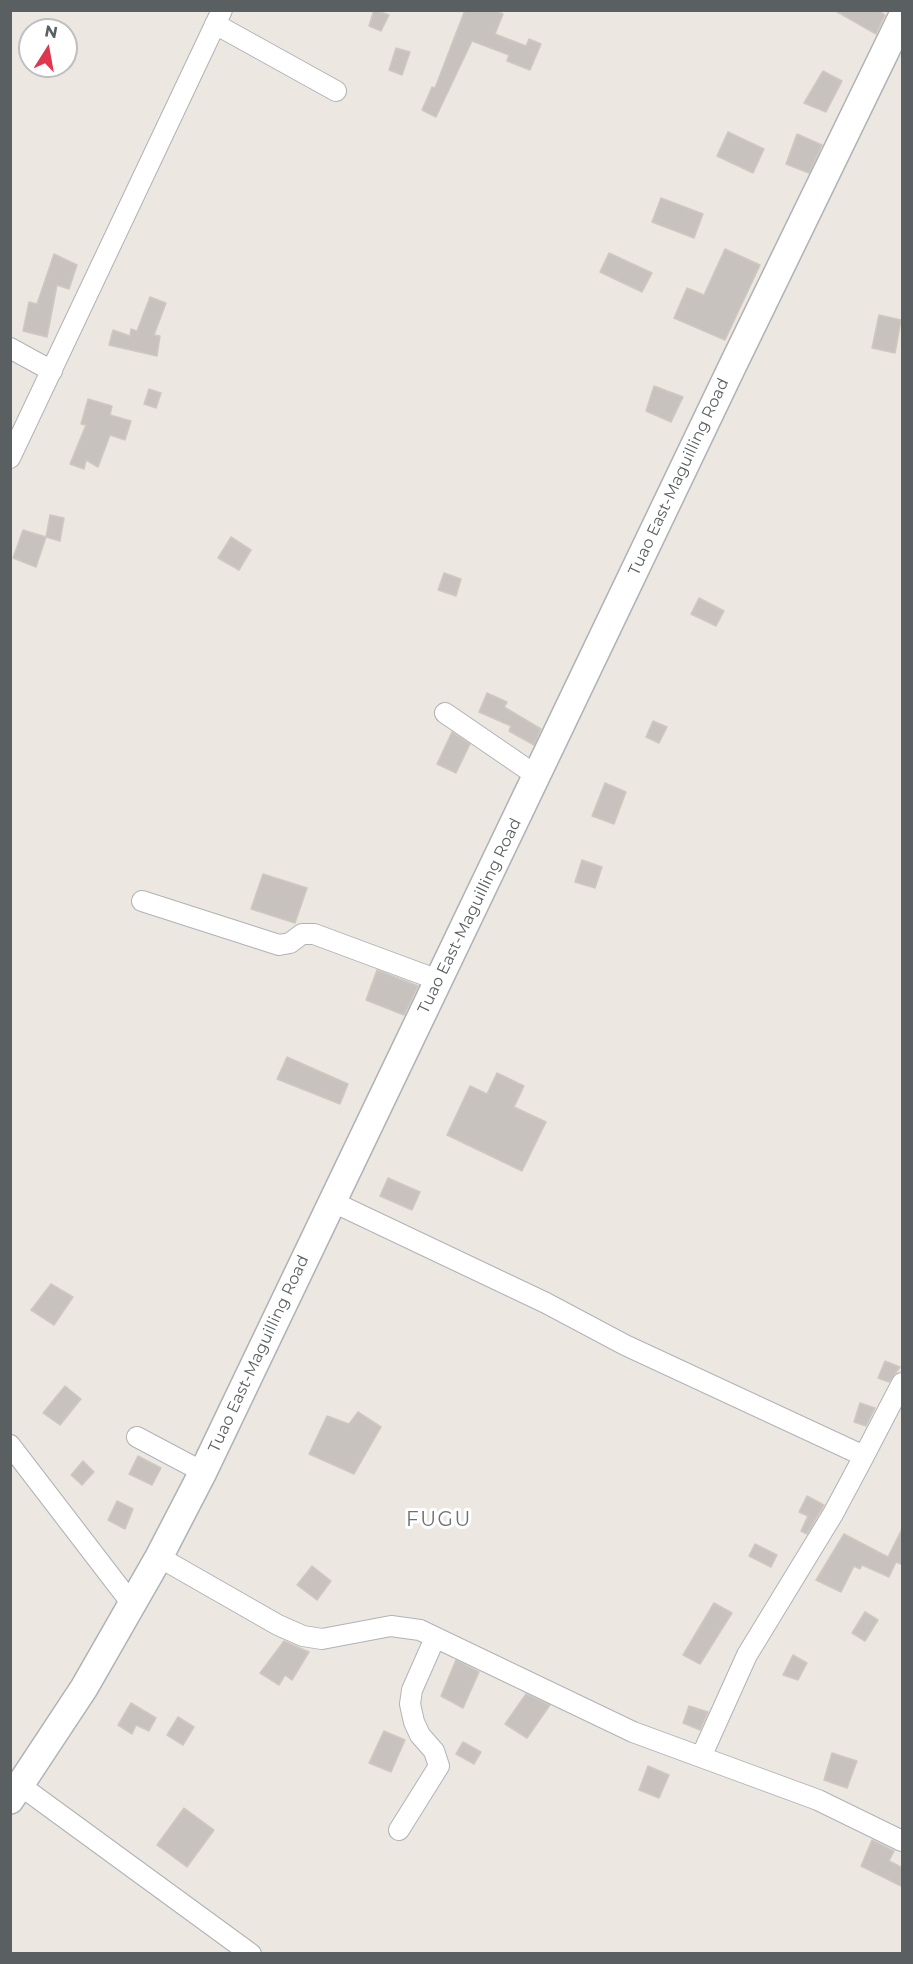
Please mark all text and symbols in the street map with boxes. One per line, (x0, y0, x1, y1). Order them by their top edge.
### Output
north arrow (18, 18, 78, 78)
text: N (43, 21, 59, 42)
street label: Tuao East-Maguilling Road (625, 375, 733, 579)
street label: Tuao East-Maguilling Road (414, 815, 526, 1017)
street label: Tuao East-Maguilling Road (205, 1252, 313, 1456)
district label: FUGU (406, 1508, 472, 1532)

